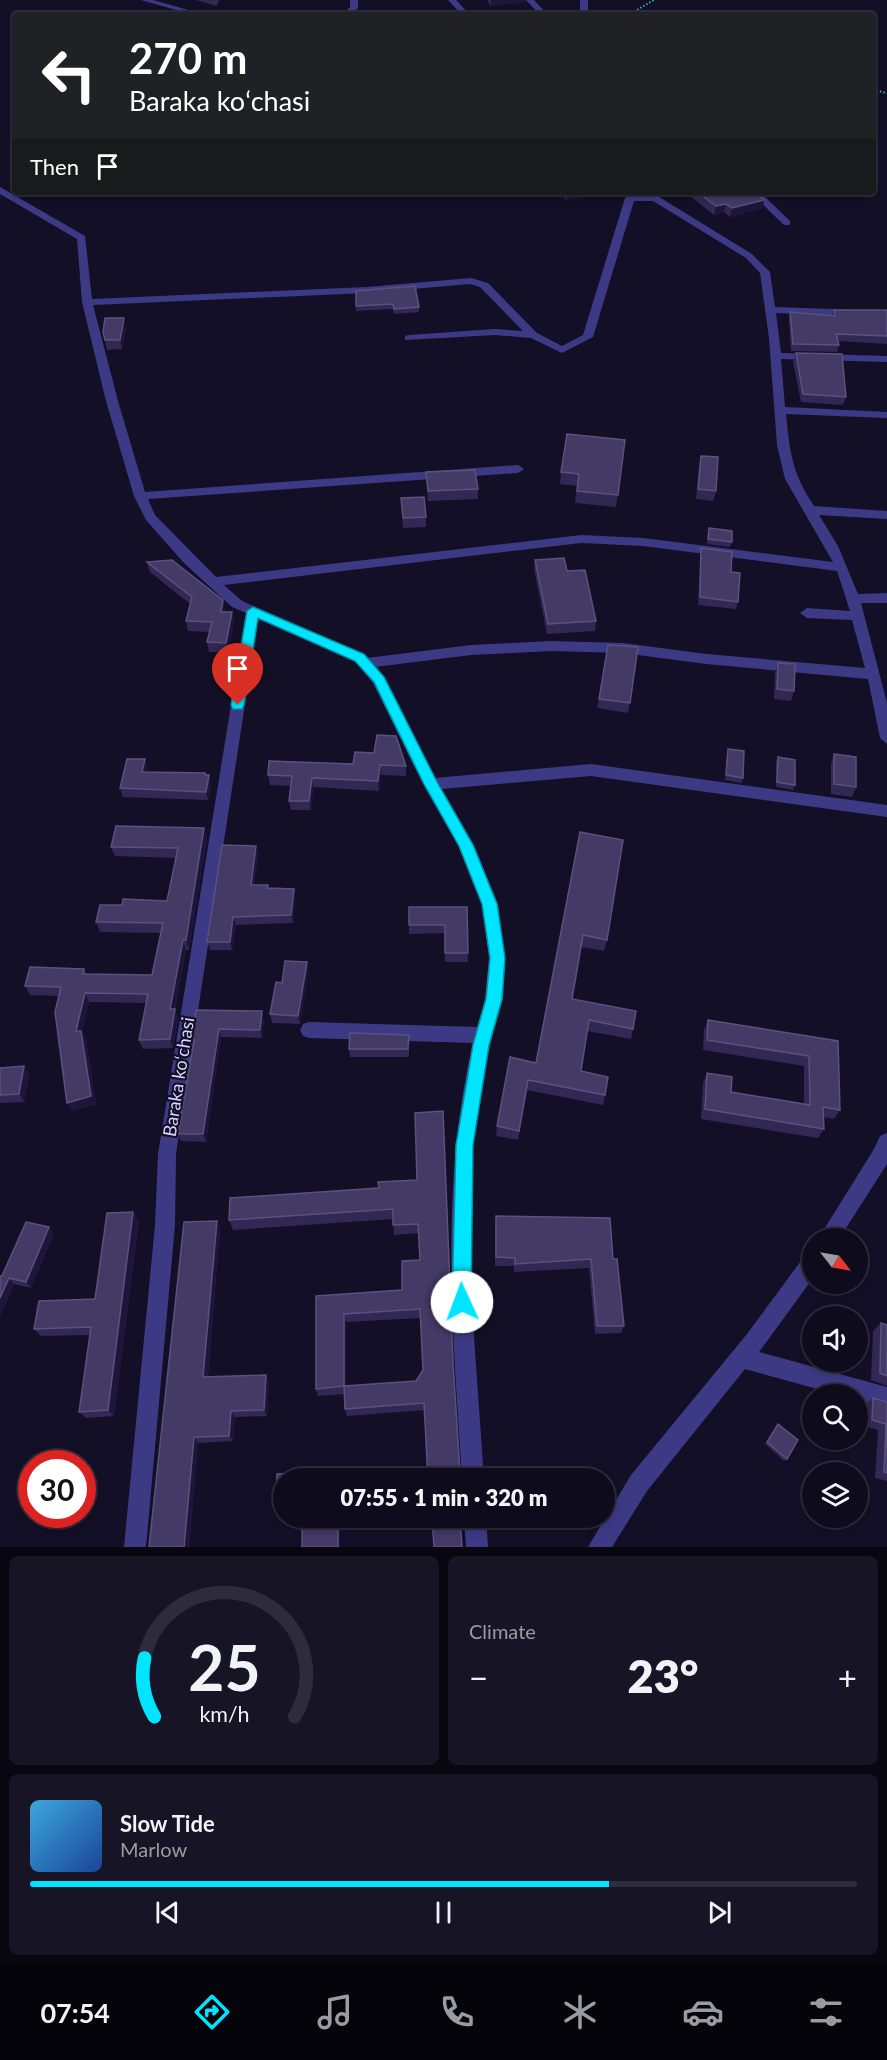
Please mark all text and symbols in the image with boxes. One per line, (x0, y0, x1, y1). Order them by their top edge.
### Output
text: 270 m (129, 33, 247, 83)
icon: left (30, 36, 108, 114)
text: Baraka koʻchasi (129, 84, 310, 117)
icon: arrive (91, 150, 124, 183)
text: Then (30, 153, 79, 180)
pin (212, 643, 263, 705)
icon: arrive (221, 652, 254, 685)
street label: Baraka koʻchasi (158, 1015, 198, 1138)
north arrow (802, 1228, 868, 1294)
map controls (802, 1228, 868, 1528)
position arrow (430, 1270, 494, 1334)
button: sound (802, 1306, 868, 1372)
button: search (802, 1384, 868, 1450)
speed limit sign: 30 (18, 1450, 96, 1528)
button: layers (802, 1462, 868, 1528)
text: 07:55 · 1 min · 320 m (341, 1484, 547, 1511)
text: Climate (469, 1619, 536, 1643)
text: 25 (188, 1629, 260, 1704)
text: 23° (628, 1649, 698, 1703)
text: − (469, 1657, 488, 1697)
text: + (838, 1657, 857, 1697)
text: km/h (199, 1702, 249, 1728)
text: Slow Tide (120, 1810, 215, 1837)
text: Marlow (120, 1837, 187, 1861)
icon: previous (151, 1896, 184, 1929)
icon: pause (427, 1896, 460, 1929)
icon: next (703, 1896, 736, 1929)
icon: directions (191, 1991, 233, 2033)
icon: music (314, 1991, 356, 2033)
icon: phone (436, 1991, 478, 2033)
icon: climate (559, 1991, 601, 2033)
icon: car (682, 1991, 724, 2033)
icon: filters (805, 1991, 847, 2033)
text: 07:54 (40, 1996, 110, 2029)

